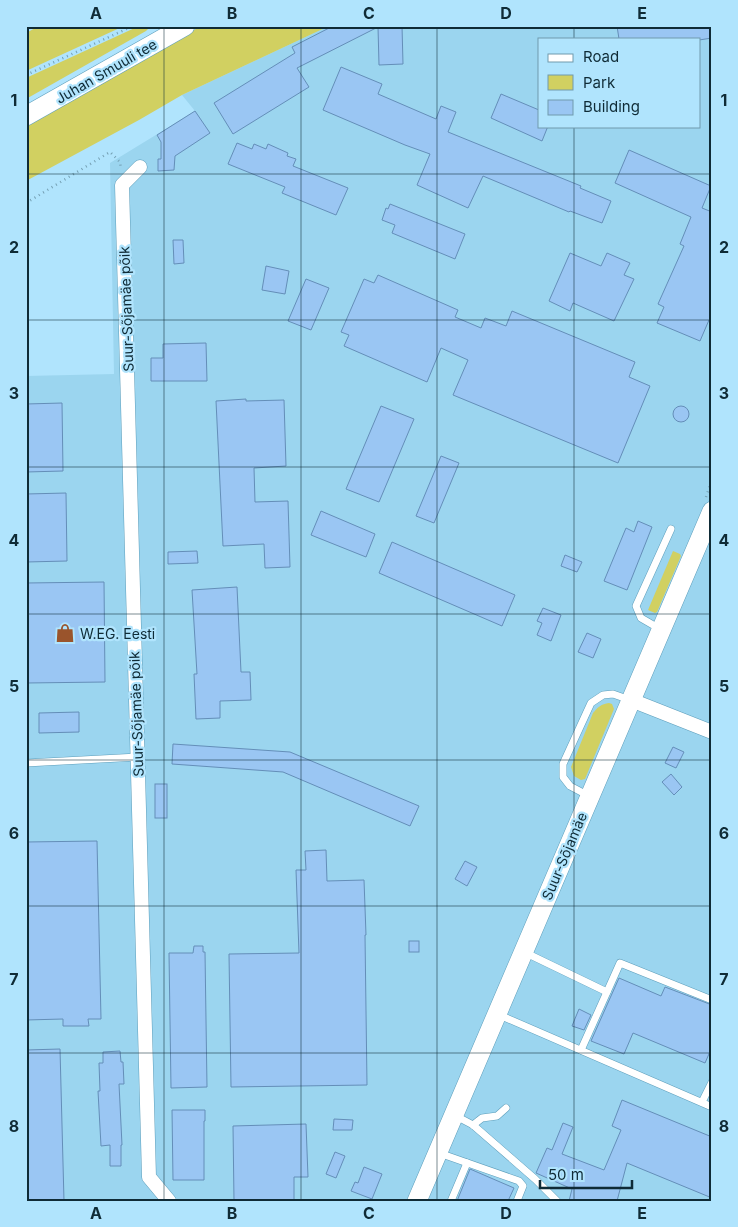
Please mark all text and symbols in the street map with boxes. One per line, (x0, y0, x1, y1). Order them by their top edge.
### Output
text: A (90, 3, 102, 23)
text: B (227, 3, 237, 23)
text: C (363, 3, 375, 23)
text: D (500, 3, 512, 23)
text: E (637, 3, 647, 23)
street label: Juhan Smuuli tee (52, 35, 160, 107)
legend (538, 38, 700, 128)
text: Road (583, 47, 619, 66)
text: Park (583, 73, 616, 92)
text: 1 (11, 90, 17, 110)
text: 1 (721, 90, 727, 110)
text: Building (583, 97, 640, 116)
text: 2 (9, 237, 19, 257)
text: 2 (719, 237, 729, 257)
street label: Suur-Sõjamäe põik (115, 246, 137, 372)
text: 3 (9, 383, 19, 403)
text: 3 (719, 383, 729, 403)
text: 4 (9, 530, 20, 550)
text: 4 (719, 530, 730, 550)
shop icon: W.EG. Eesti (54, 622, 76, 644)
place label: W.EG. Eesti (80, 625, 155, 642)
street label: Suur-Sõjamäe põik (125, 651, 147, 777)
text: 5 (9, 676, 19, 696)
text: 5 (719, 676, 729, 696)
street label: Suur-Sõjamäe (538, 810, 590, 902)
text: 6 (9, 823, 19, 843)
text: 6 (719, 823, 729, 843)
text: 7 (9, 969, 19, 989)
text: 7 (719, 969, 729, 989)
text: 8 (9, 1116, 19, 1136)
text: 8 (719, 1116, 729, 1136)
scale bar (540, 1157, 633, 1189)
text: 50 m (548, 1165, 584, 1184)
text: A (90, 1203, 102, 1223)
text: B (227, 1203, 237, 1223)
text: C (363, 1203, 375, 1223)
text: D (500, 1203, 512, 1223)
text: E (637, 1203, 647, 1223)

